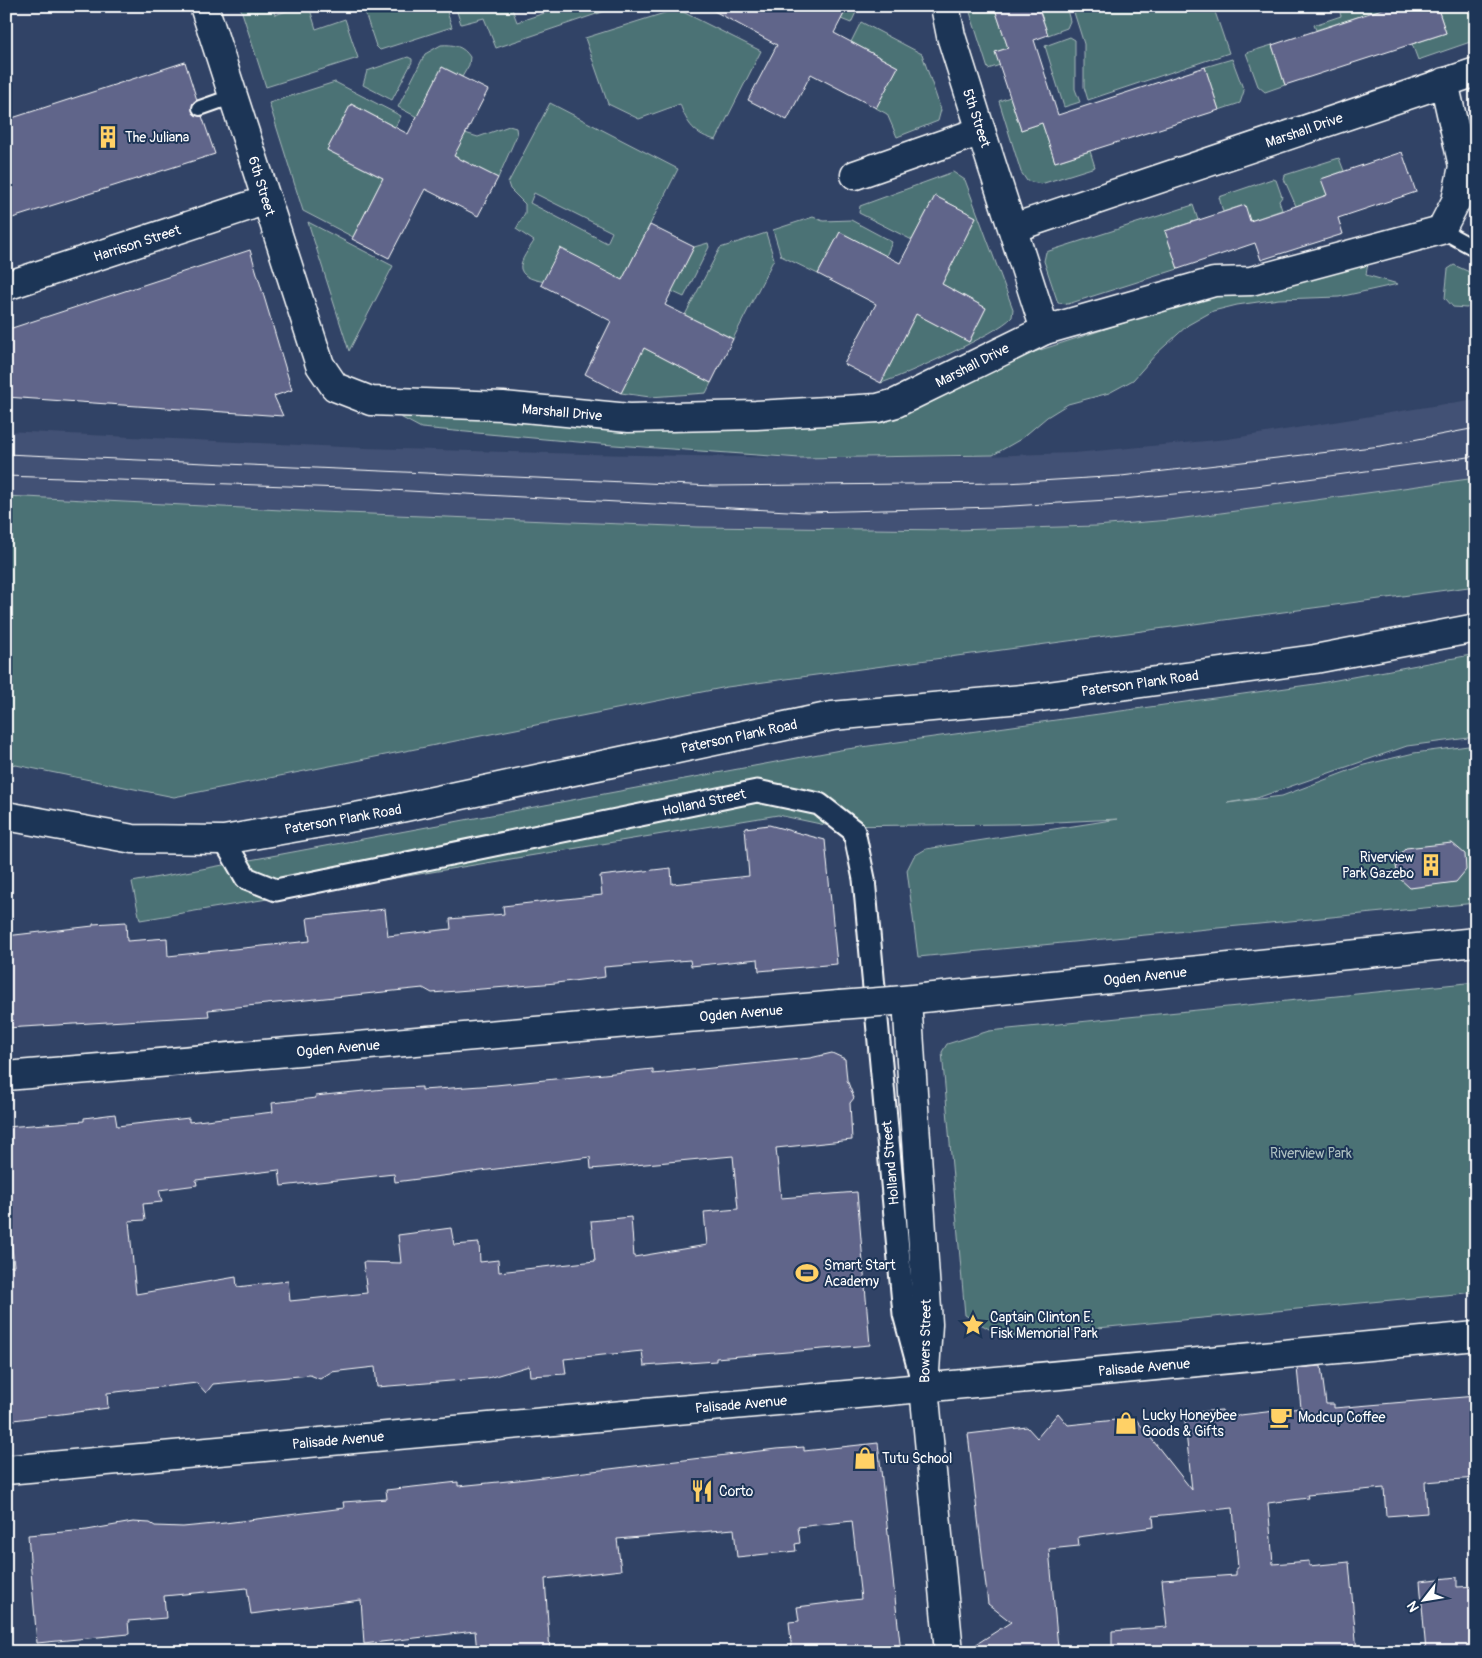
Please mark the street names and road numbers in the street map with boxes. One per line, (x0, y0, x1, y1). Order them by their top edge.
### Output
street label: 5th Street (959, 87, 994, 150)
street label: Marshall Drive (1263, 109, 1345, 152)
street label: 6th Street (244, 154, 279, 218)
street label: Harrison Street (92, 221, 183, 266)
street label: Marshall Drive (932, 340, 1012, 391)
street label: Marshall Drive (521, 401, 603, 424)
street label: Paterson Plank Road (1080, 667, 1200, 700)
street label: Paterson Plank Road (679, 716, 799, 757)
street label: Holland Street (661, 785, 748, 820)
street label: Paterson Plank Road (283, 801, 403, 838)
street label: Ogden Avenue (1103, 964, 1188, 989)
street label: Ogden Avenue (699, 1001, 783, 1026)
street label: Ogden Avenue (296, 1036, 380, 1061)
street label: Holland Street (878, 1120, 903, 1206)
street label: Bowers Street (916, 1299, 935, 1383)
street label: Palisade Avenue (1097, 1355, 1191, 1380)
street label: Palisade Avenue (694, 1392, 788, 1417)
street label: Palisade Avenue (291, 1428, 385, 1453)

